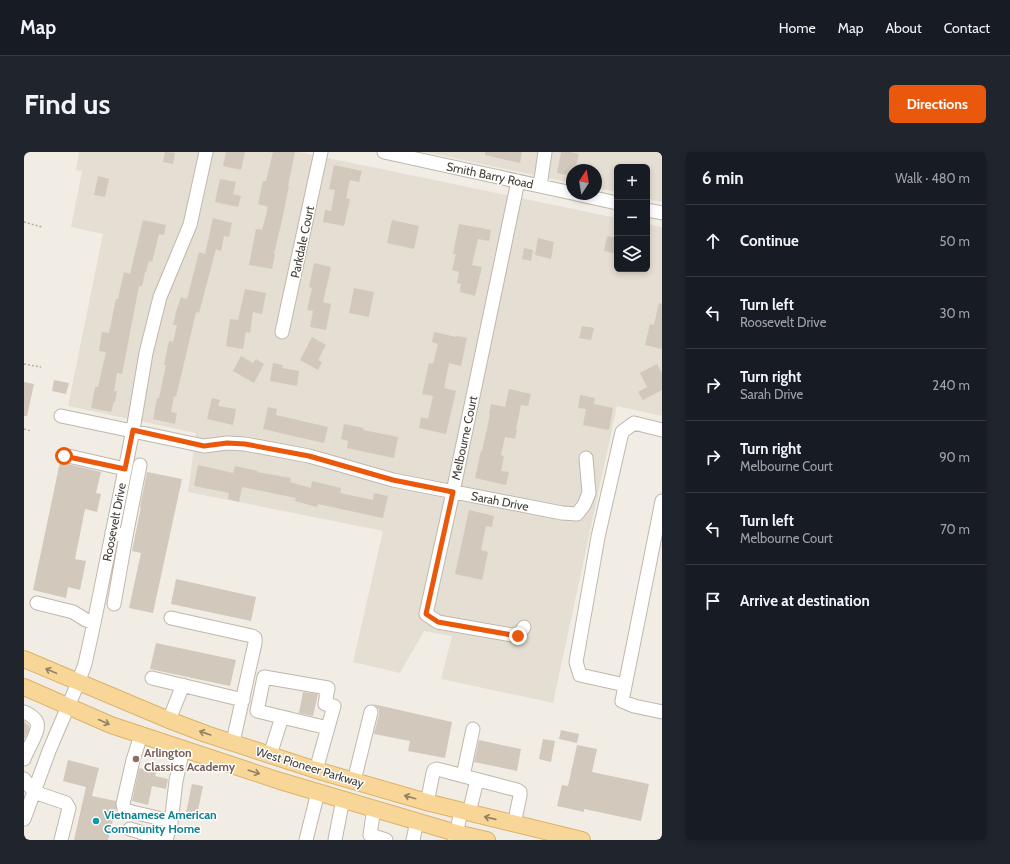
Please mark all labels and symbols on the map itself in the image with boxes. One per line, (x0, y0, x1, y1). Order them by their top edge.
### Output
street label: Smith Barry Road (445, 158, 535, 192)
north arrow (566, 164, 602, 200)
street label: Parkdale Court (287, 205, 317, 279)
street label: Melbourne Court (448, 395, 480, 481)
route start (55, 447, 73, 465)
street label: Roosevelt Drive (99, 481, 129, 563)
street label: Sarah Drive (470, 488, 530, 514)
route end (509, 627, 527, 645)
one-way arrow (45, 667, 57, 674)
one-way arrow (97, 719, 109, 726)
one-way arrow (200, 729, 212, 737)
street label: West Pioneer Parkway (254, 743, 366, 791)
place label: Arlington Classics Academy (144, 745, 236, 774)
marker: Arlington Classics Academy (131, 754, 141, 764)
one-way arrow (247, 769, 260, 776)
one-way arrow (403, 793, 416, 800)
place label: Vietnamese American Community Home (104, 807, 217, 836)
one-way arrow (483, 813, 496, 821)
marker: Vietnamese American Community Home (91, 816, 101, 826)

